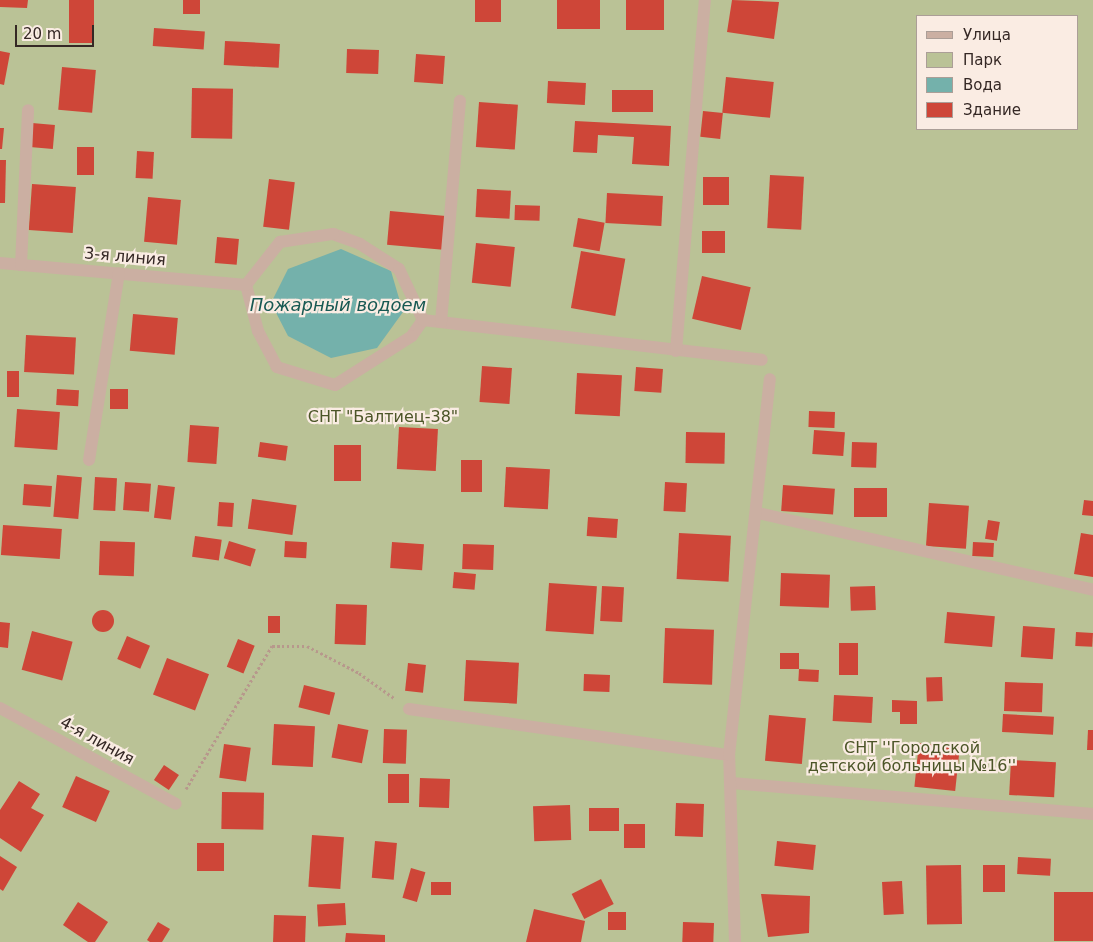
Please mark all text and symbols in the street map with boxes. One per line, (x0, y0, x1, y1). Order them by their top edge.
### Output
scale bar (18, 15, 96, 47)
legend (916, 15, 1078, 130)
text: 20 m (23, 25, 61, 43)
text: Улица (963, 26, 1011, 44)
text: Парк (963, 51, 1002, 69)
text: Вода (963, 76, 1002, 94)
text: Здание (963, 101, 1021, 119)
street label: 3-я линия (83, 244, 167, 270)
water label: Пожарный водоем (250, 294, 426, 316)
park label: СНТ "Балтиец-38" (308, 407, 458, 427)
street label: 4-я линия (57, 713, 137, 769)
park label: СНТ ''Городской детской больницы №16'' (808, 738, 1016, 776)

